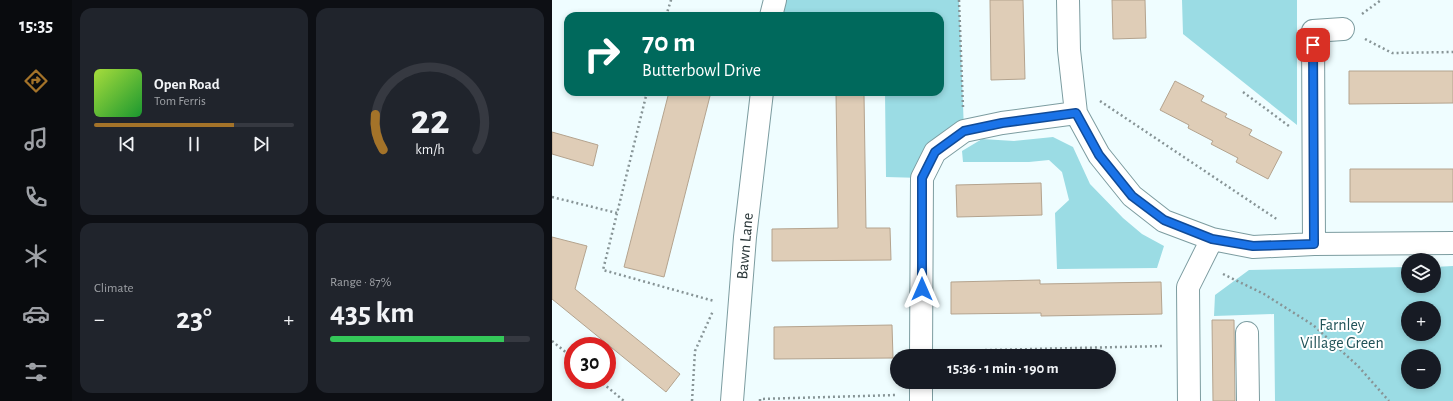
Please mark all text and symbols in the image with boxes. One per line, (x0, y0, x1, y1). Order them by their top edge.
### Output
text: 15:35 (19, 17, 53, 35)
icon: right (576, 28, 628, 80)
pin (1296, 28, 1330, 62)
text: 70 m (642, 29, 696, 57)
icon: arrive (1302, 34, 1324, 56)
text: Butterbowl Drive (642, 62, 761, 80)
icon: directions (22, 67, 50, 95)
text: Open Road (154, 77, 220, 92)
text: Tom Ferris (154, 95, 206, 108)
text: 22 (410, 99, 450, 140)
icon: music (22, 125, 50, 153)
icon: previous (116, 133, 138, 155)
icon: pause (183, 133, 205, 155)
icon: next (250, 133, 272, 155)
text: km/h (415, 142, 445, 156)
icon: phone (22, 183, 50, 211)
street label: Bawn Lane (734, 212, 756, 280)
icon: climate (22, 242, 50, 270)
map controls (1401, 253, 1441, 389)
button: layers (1401, 253, 1441, 293)
position arrow (901, 268, 943, 310)
text: Range · 87% (330, 276, 391, 289)
text: Climate (94, 282, 133, 295)
text: 435 km (330, 298, 415, 328)
icon: car (22, 300, 50, 328)
button: + (1401, 301, 1441, 341)
text: 23° (176, 304, 212, 334)
text: − (94, 308, 105, 330)
text: + (283, 308, 294, 330)
park label: Farnley Village Green (1300, 317, 1384, 351)
speed limit sign: 30 (564, 337, 616, 389)
button: − (1401, 349, 1441, 389)
icon: filters (22, 358, 50, 386)
text: 15:36 · 1 min · 190 m (947, 361, 1059, 376)

